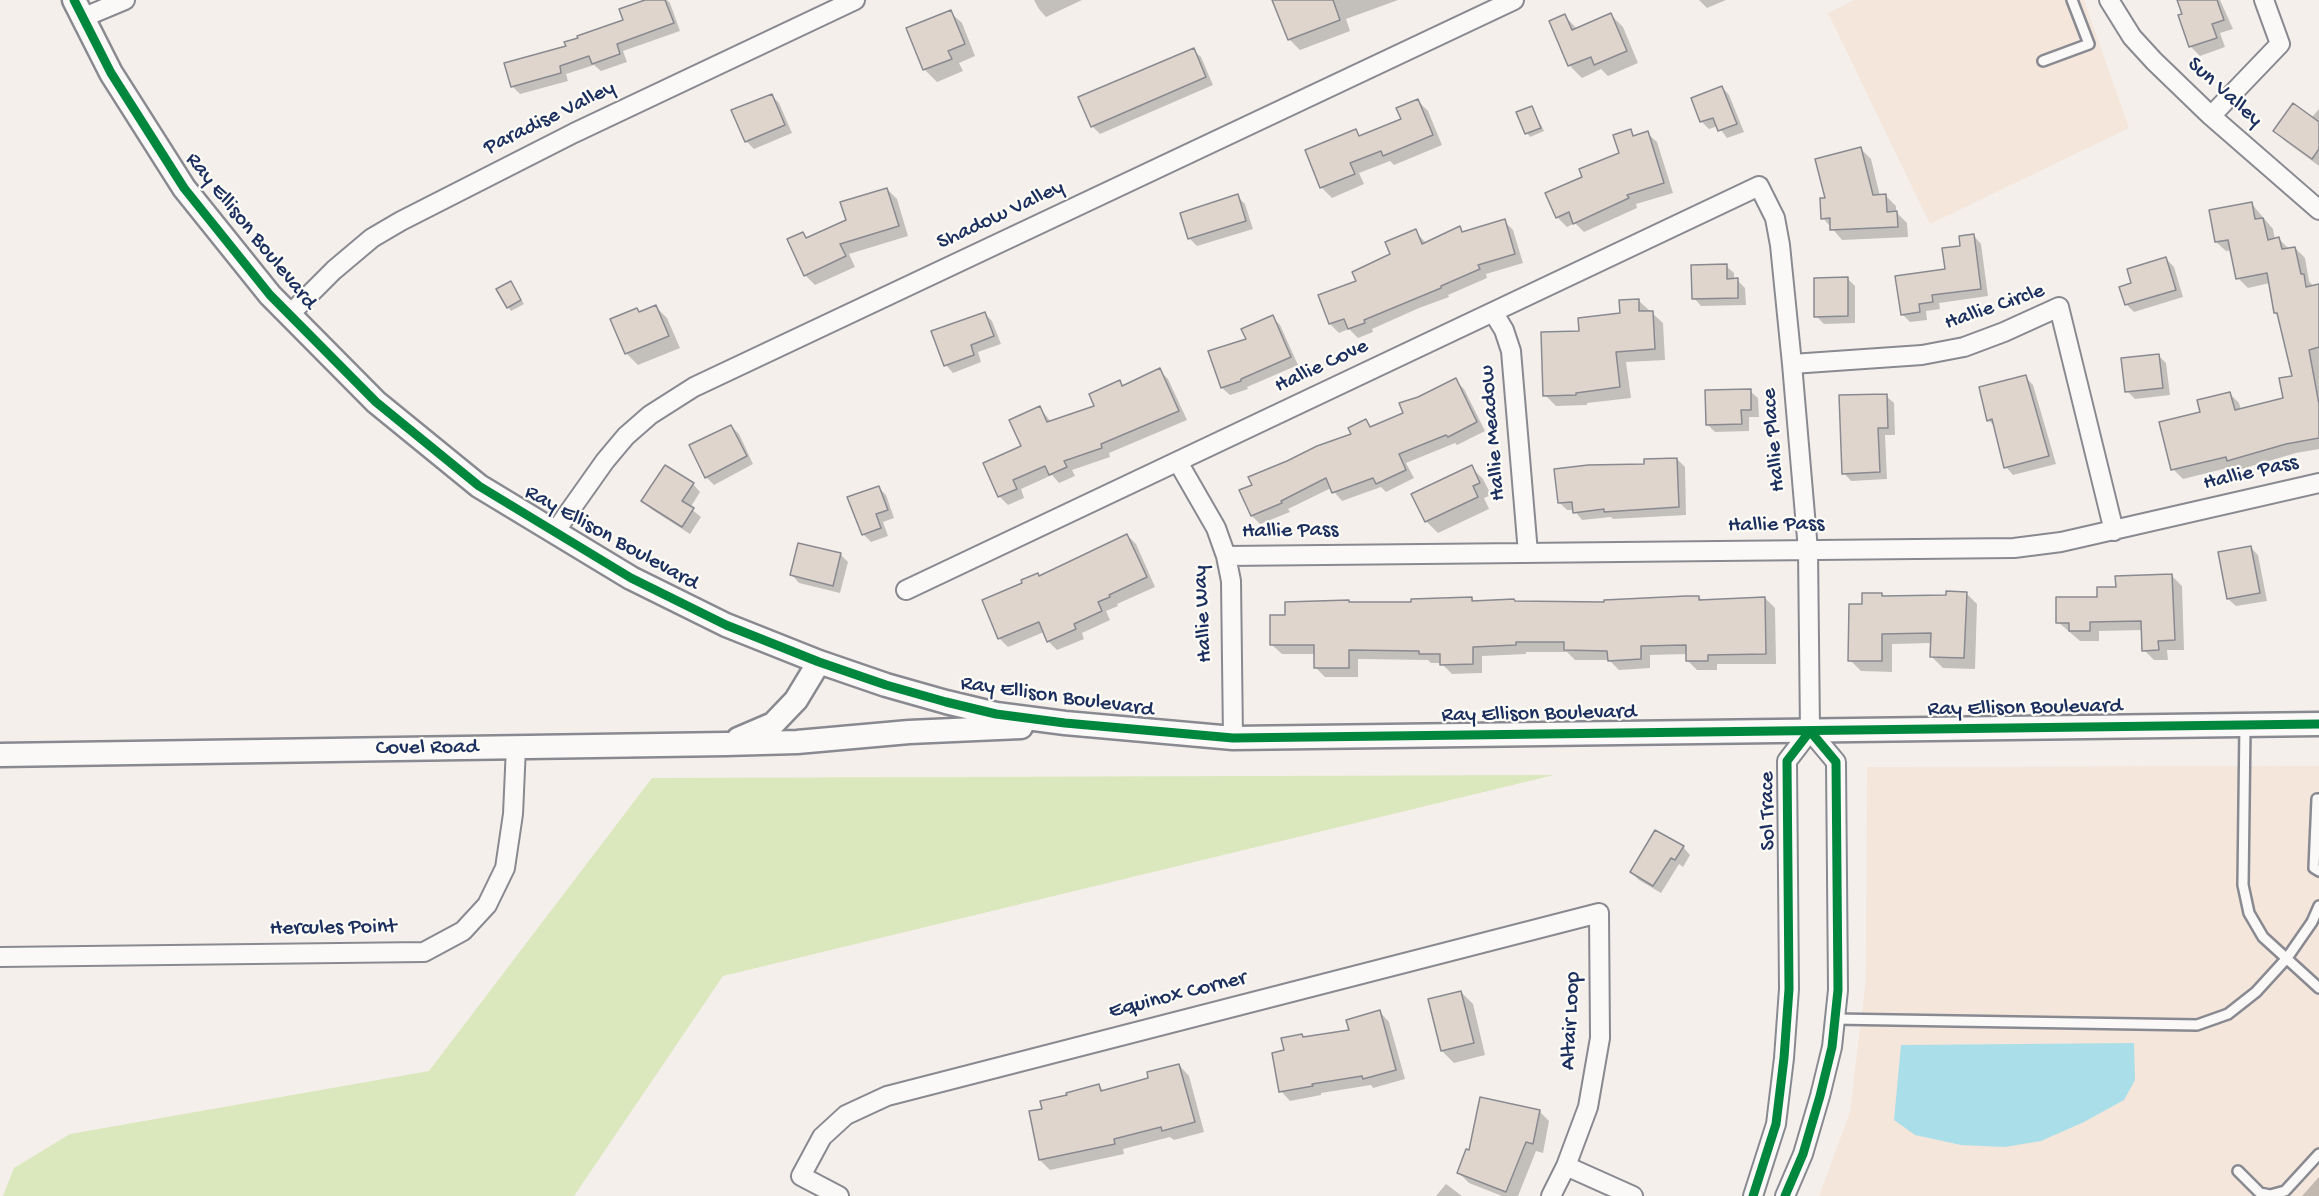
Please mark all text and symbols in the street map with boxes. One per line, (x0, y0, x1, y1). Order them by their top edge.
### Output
street label: Sun Valley (2181, 52, 2267, 134)
street label: Paradise Valley (480, 76, 620, 162)
street label: Ray Ellison Boulevard (178, 148, 322, 316)
street label: Shadow Valley (933, 175, 1069, 257)
street label: Hallie Circle (1942, 279, 2048, 337)
street label: Hallie Cove (1271, 334, 1373, 400)
street label: Hallie Meadow (1475, 364, 1513, 502)
street label: Hallie Place (1757, 387, 1793, 493)
street label: Hallie Pass (2201, 450, 2301, 498)
street label: Ray Ellison Boulevard (519, 480, 703, 598)
street label: Hallie Pass (1728, 512, 1824, 540)
street label: Hallie Pass (1242, 518, 1338, 546)
street label: Hallie Way (1188, 565, 1220, 663)
street label: Ray Ellison Boulevard (959, 671, 1155, 725)
street label: Ray Ellison Boulevard (1927, 694, 2123, 724)
street label: Ray Ellison Boulevard (1441, 700, 1637, 730)
street label: Covel Road (376, 735, 478, 763)
street label: Sol Trace (1755, 771, 1783, 851)
street label: Hercules Point (269, 915, 397, 943)
street label: Equinox Corner (1106, 966, 1250, 1026)
street label: Altair Loop (1556, 971, 1588, 1071)

